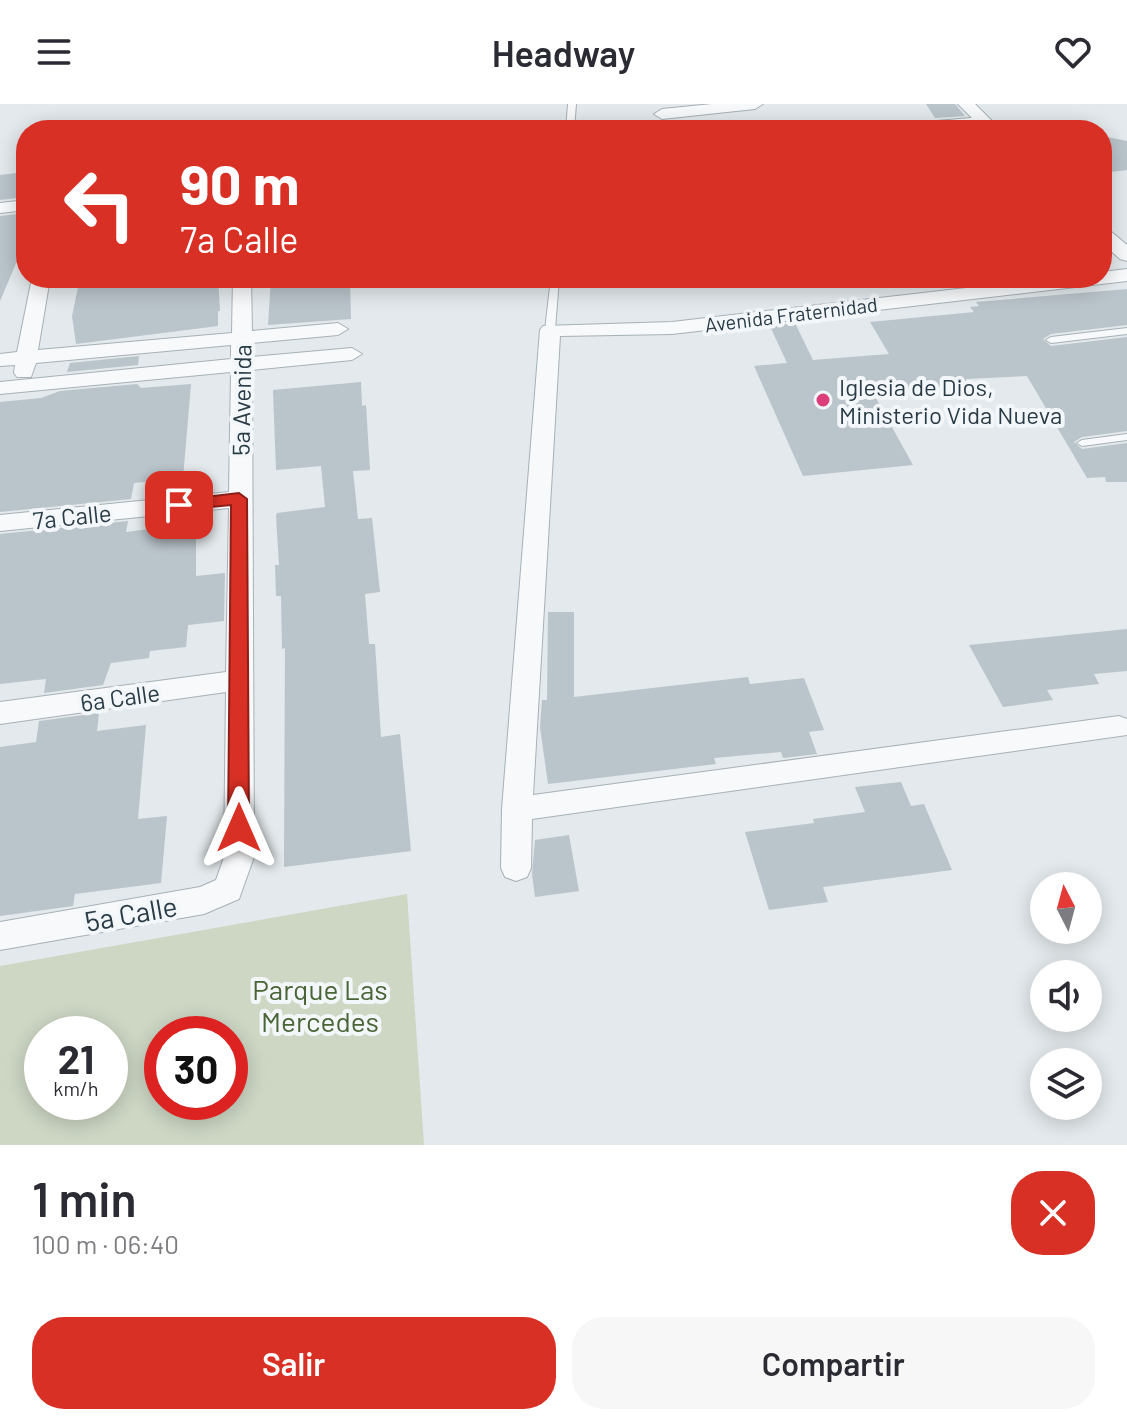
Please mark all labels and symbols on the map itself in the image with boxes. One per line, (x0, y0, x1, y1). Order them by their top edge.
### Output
street label: Avenida Fraternidad (703, 292, 879, 336)
street label: 5a Avenida (226, 344, 256, 456)
place label: Iglesia de Dios, Ministerio Vida Nueva (839, 372, 1062, 429)
marker: Iglesia de Dios, Ministerio Vida Nueva (814, 391, 832, 409)
pin (145, 471, 213, 539)
street label: 7a Calle (31, 497, 113, 535)
street label: 6a Calle (78, 677, 162, 717)
position arrow (197, 786, 281, 870)
north arrow (1030, 872, 1102, 944)
street label: 5a Calle (82, 888, 180, 938)
park label: Parque Las Mercedes (252, 972, 388, 1038)
speed limit sign: 30 (144, 1016, 248, 1120)

